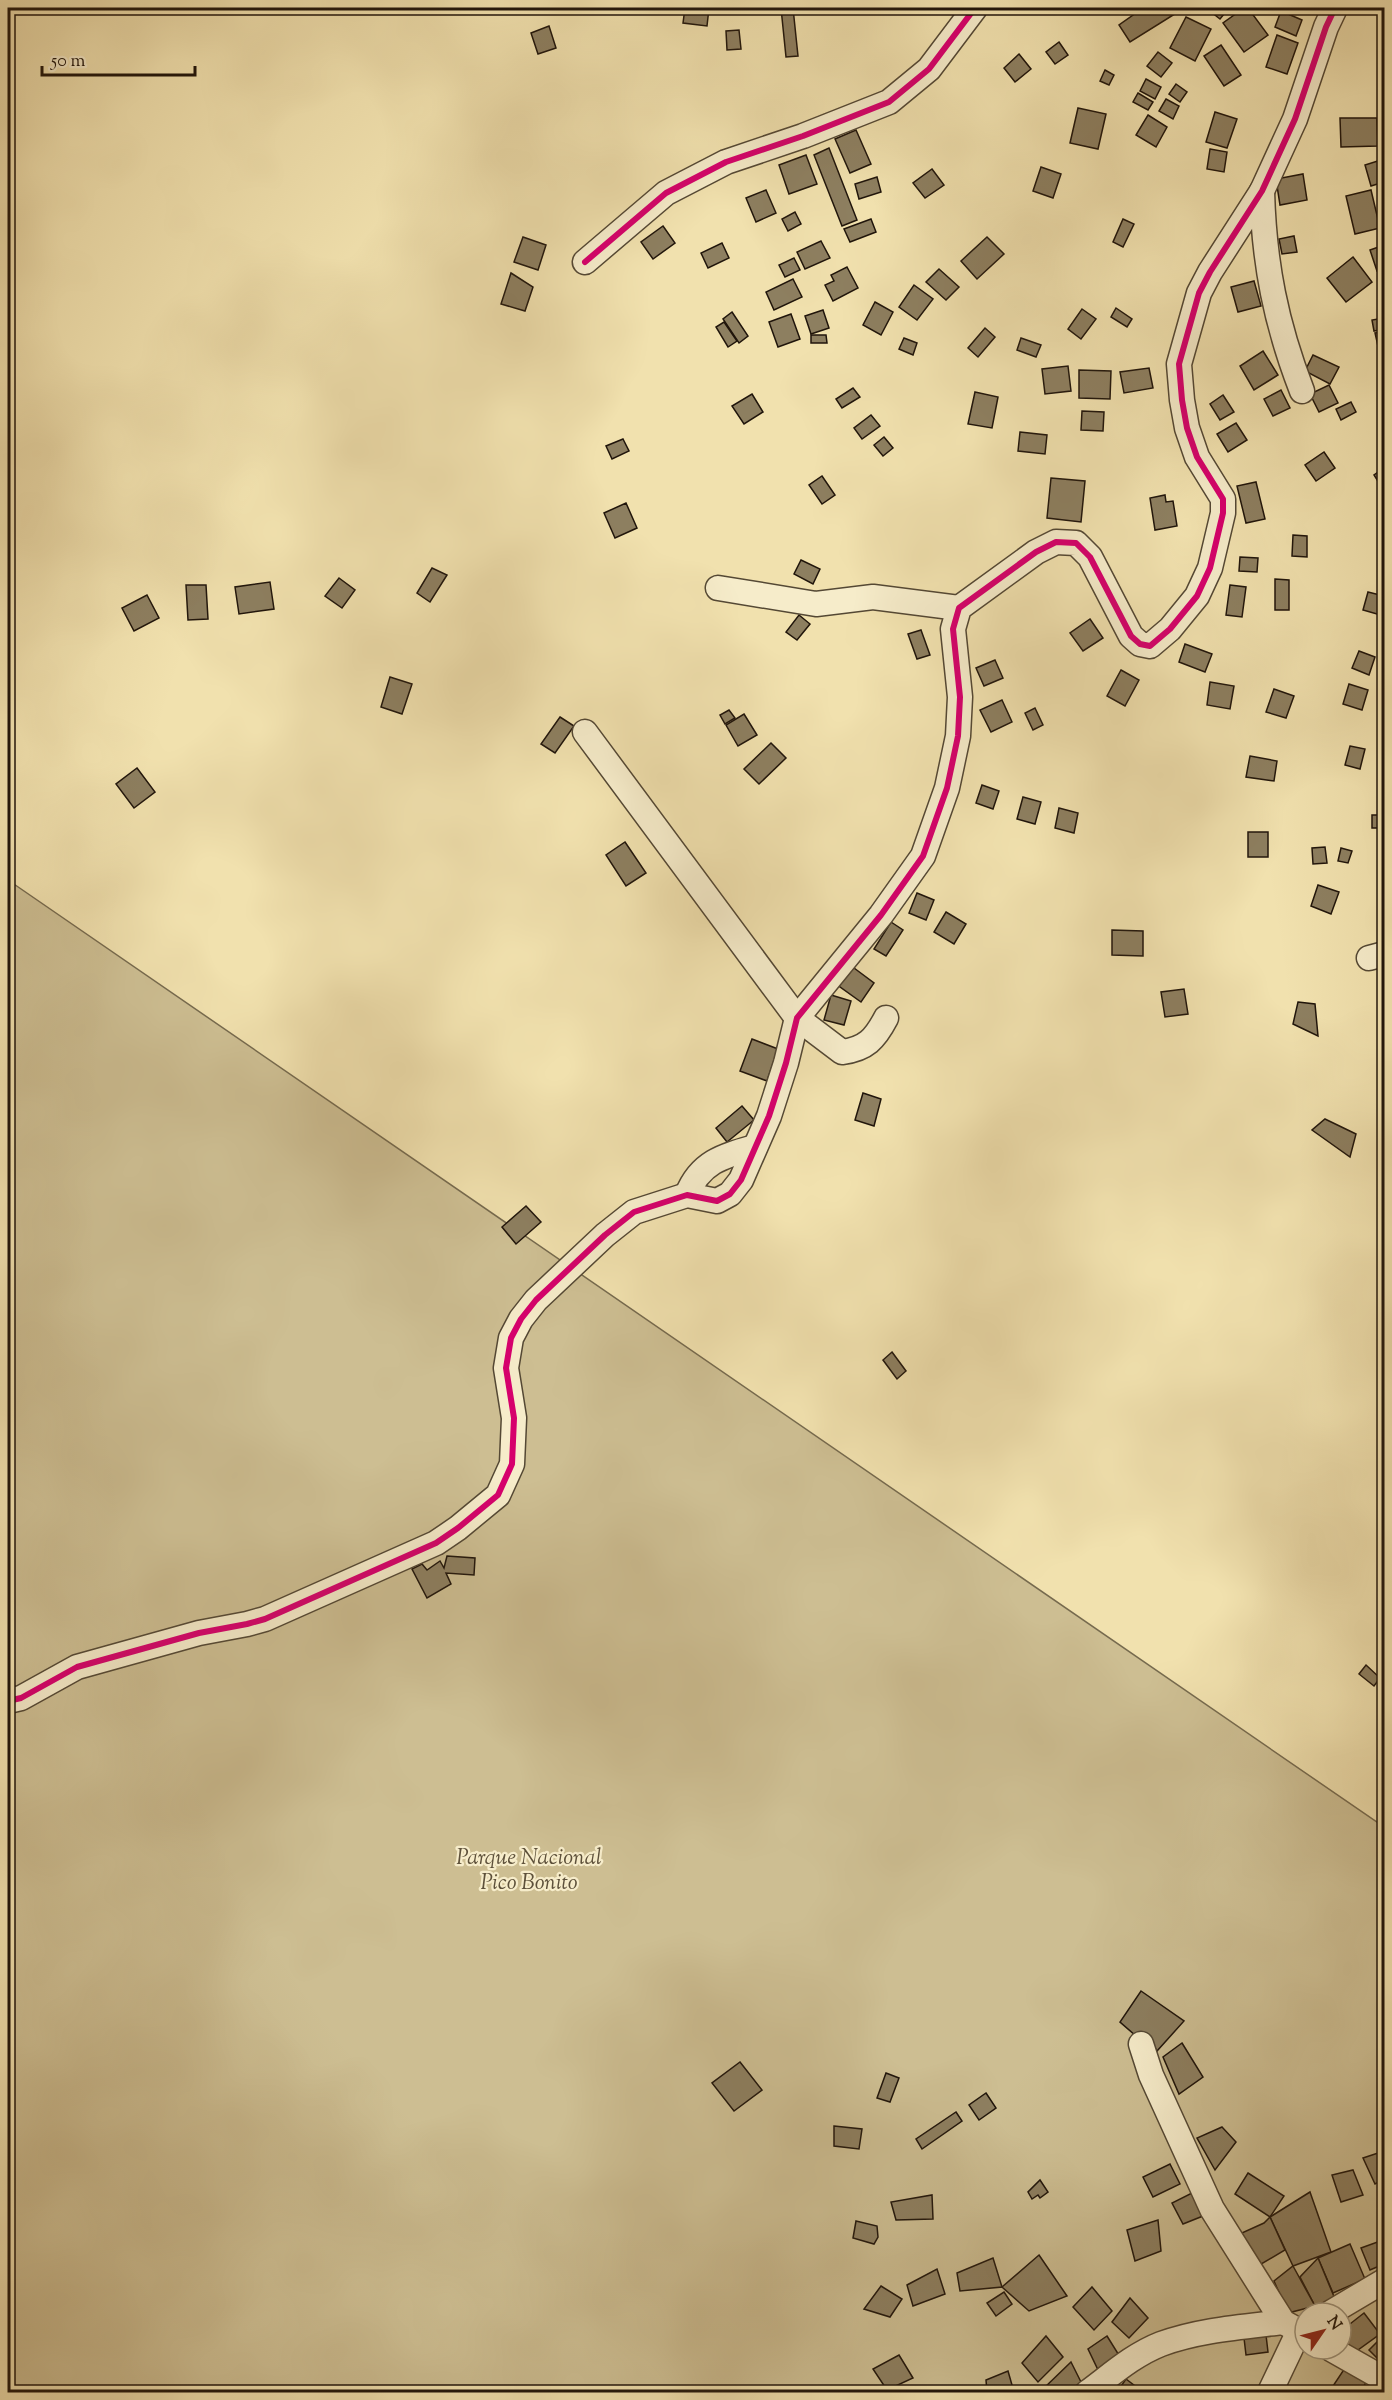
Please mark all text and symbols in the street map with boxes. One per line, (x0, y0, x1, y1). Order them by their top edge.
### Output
scale bar (42, 39, 195, 77)
text: 50 m (50, 49, 86, 75)
park label: Parque Nacional Pico Bonito (456, 1843, 602, 1900)
north arrow (1293, 2301, 1353, 2361)
text: N (1320, 2312, 1346, 2336)

